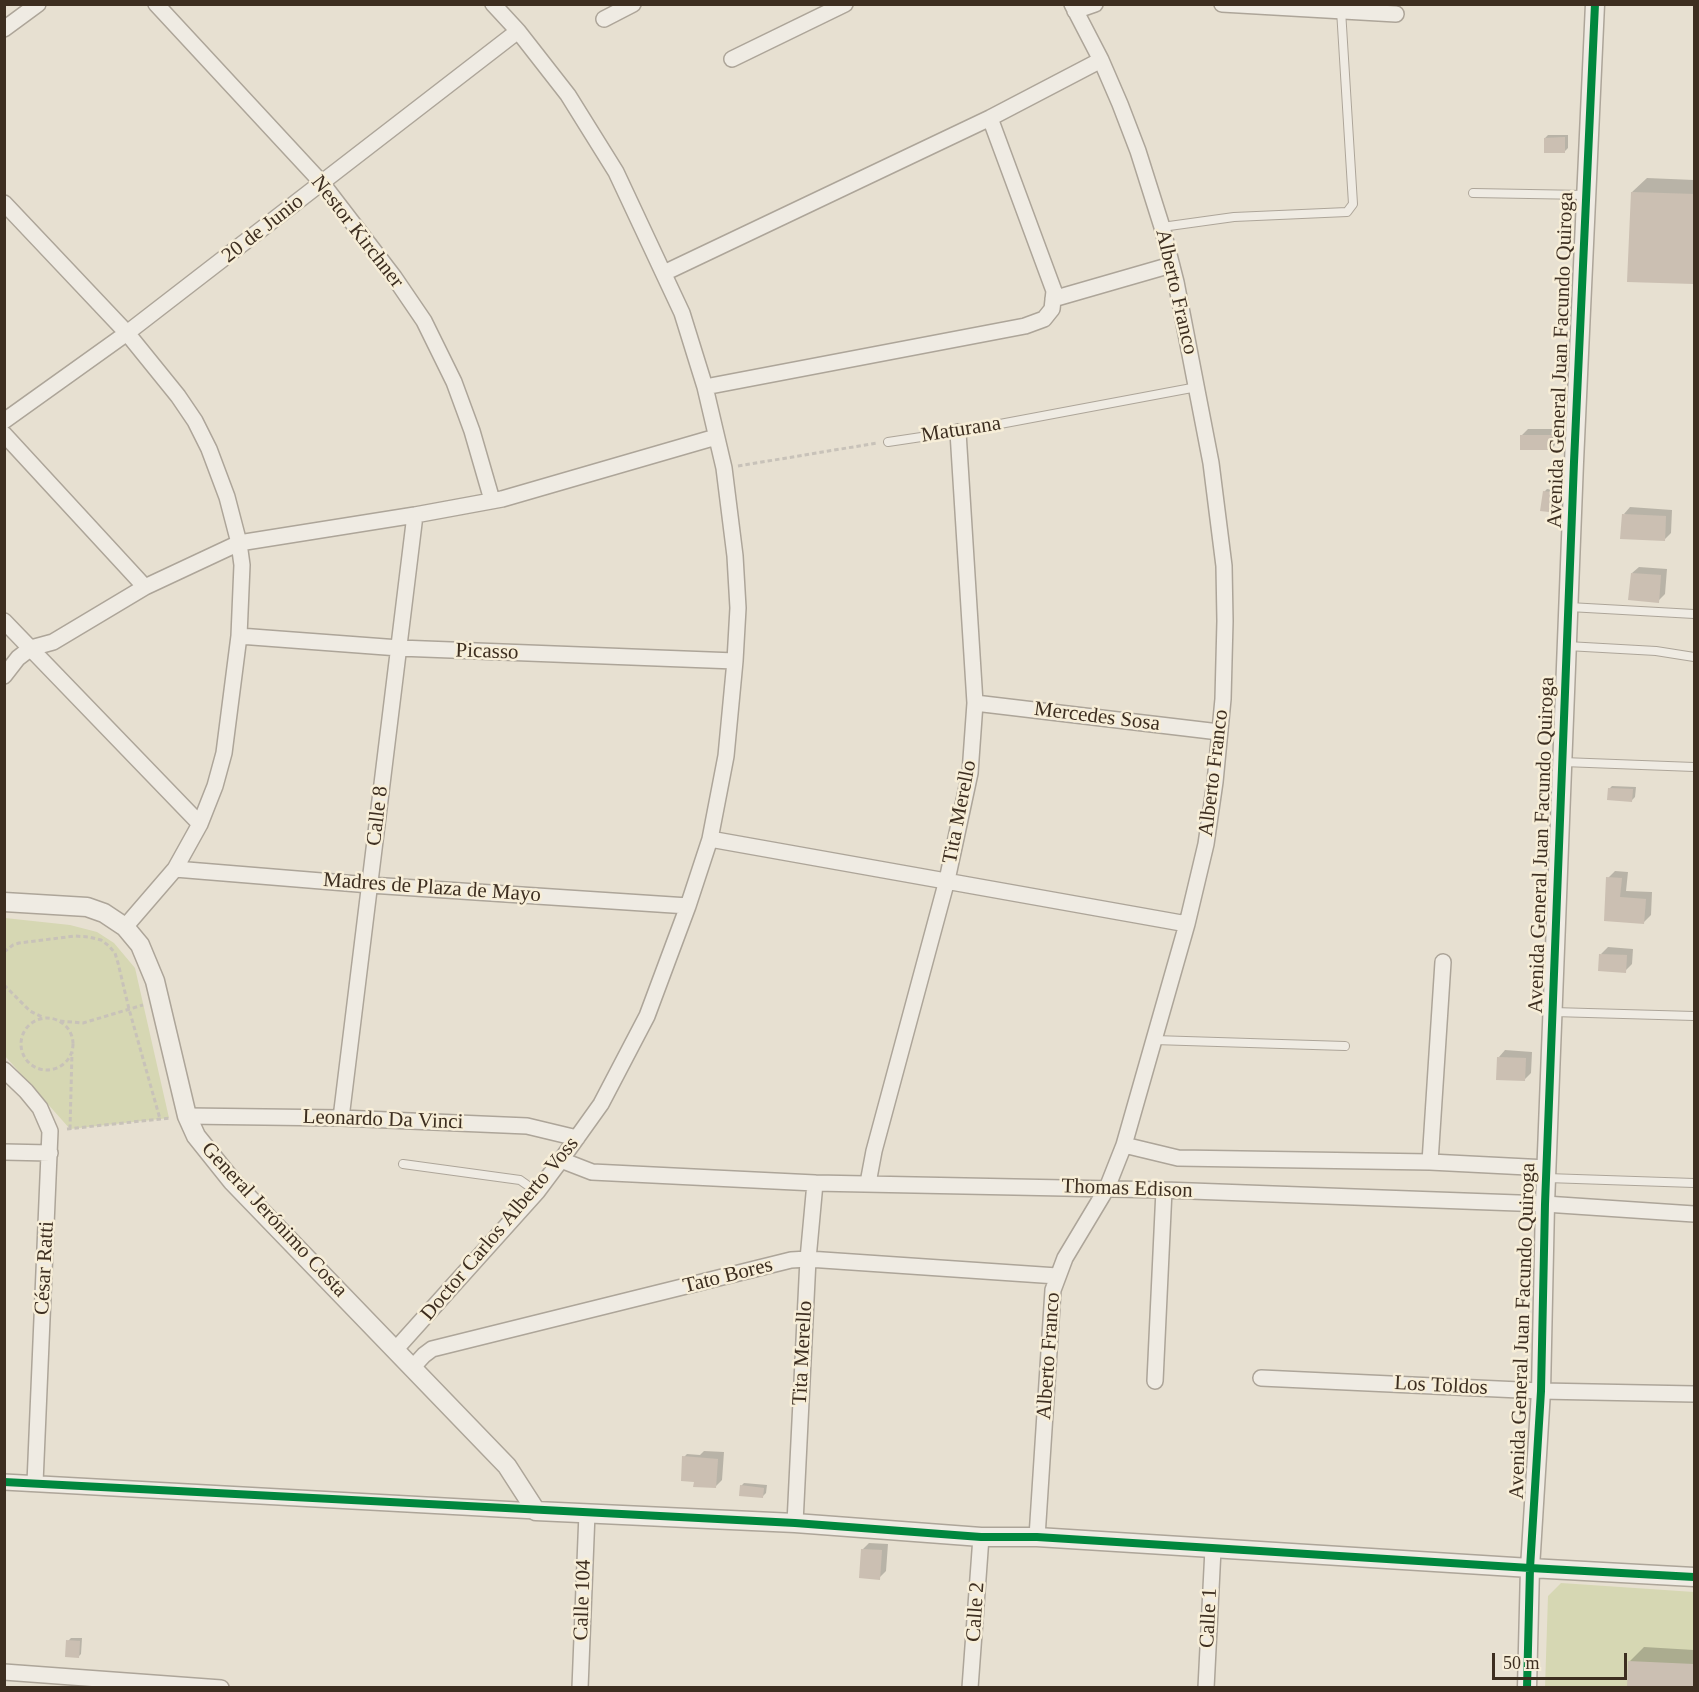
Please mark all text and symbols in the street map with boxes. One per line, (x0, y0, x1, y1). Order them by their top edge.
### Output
street label: Nestor Kirchner (305, 171, 409, 293)
street label: 20 de Junio (217, 189, 309, 269)
street label: Avenida General Juan Facundo Quiroga (1543, 191, 1579, 529)
street label: Alberto Franco (1149, 227, 1203, 357)
street label: Maturana (919, 411, 1003, 449)
street label: Picasso (455, 638, 519, 666)
street label: Avenida General Juan Facundo Quiroga (1524, 676, 1560, 1014)
street label: Mercedes Sosa (1033, 697, 1161, 737)
street label: Alberto Franco (1194, 708, 1234, 838)
street label: Tita Merello (938, 758, 982, 866)
street label: Calle 8 (362, 785, 394, 847)
street label: Madres de Plaza de Mayo (322, 868, 542, 908)
street label: Leonardo Da Vinci (302, 1105, 464, 1135)
street label: Doctor Carlos Alberto Voss (416, 1132, 584, 1326)
street label: General Jerónimo Costa (196, 1137, 352, 1303)
street label: Avenida General Juan Facundo Quiroga (1505, 1162, 1541, 1500)
street label: Thomas Edison (1061, 1174, 1193, 1204)
street label: César Ratti (30, 1220, 60, 1316)
street label: Tato Bores (681, 1253, 775, 1299)
street label: Alberto Franco (1032, 1291, 1066, 1421)
street label: Tita Merello (788, 1300, 818, 1406)
street label: Los Toldos (1394, 1371, 1488, 1401)
street label: Calle 104 (569, 1559, 597, 1641)
street label: Calle 2 (961, 1581, 991, 1643)
street label: Calle 1 (1195, 1587, 1223, 1649)
scale bar (1495, 1641, 1630, 1679)
text: 50 m (1503, 1653, 1540, 1673)

